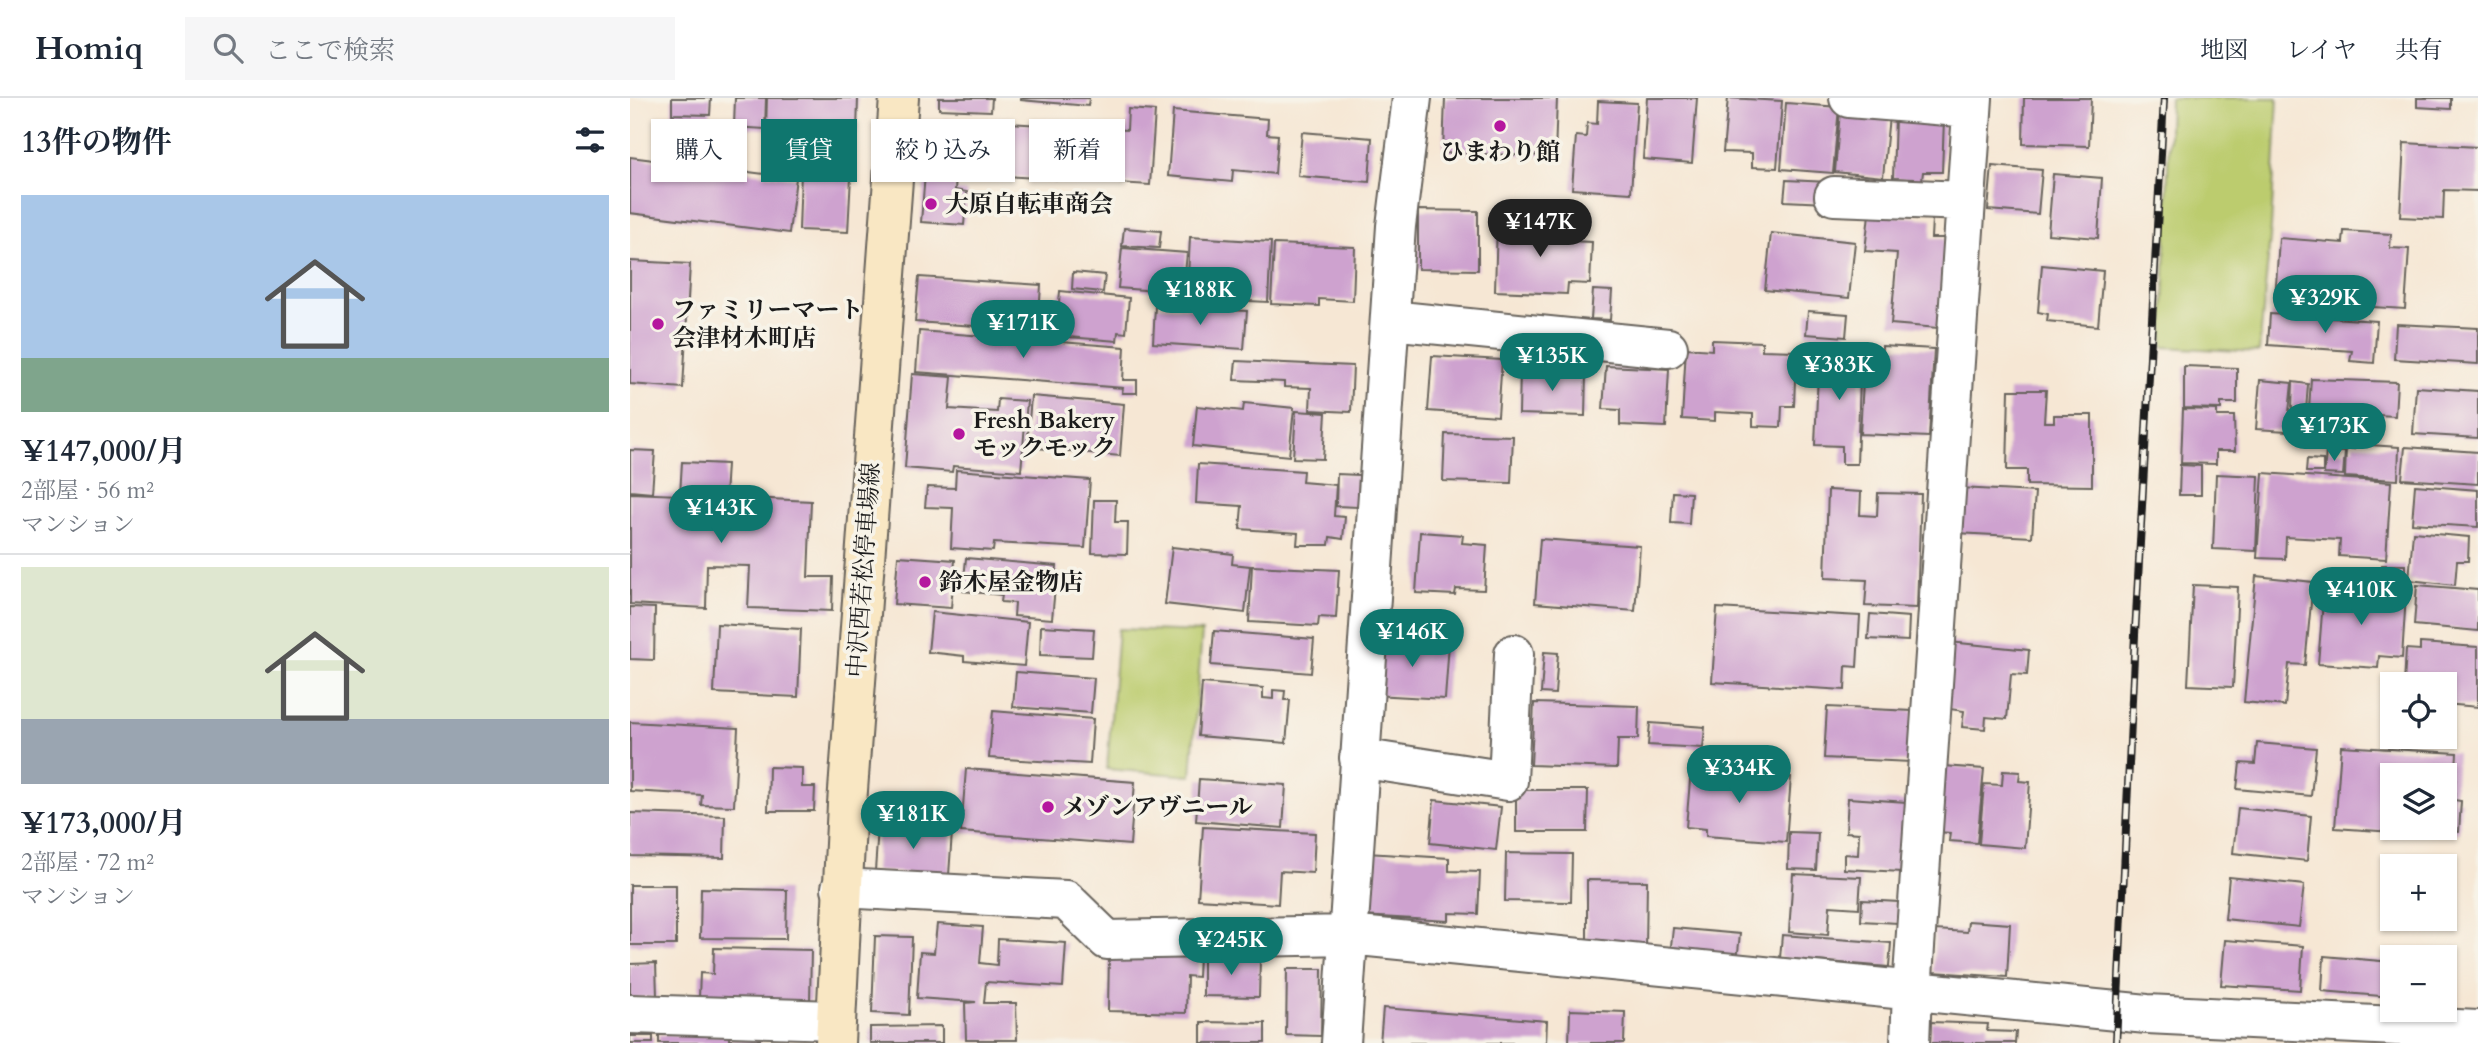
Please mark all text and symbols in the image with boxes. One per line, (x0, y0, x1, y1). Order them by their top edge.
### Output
search box (185, 17, 675, 80)
text: Homiq (35, 26, 143, 71)
icon: search (209, 29, 247, 67)
text: ここで検索 (265, 33, 395, 68)
text: 地図 (2200, 34, 2248, 67)
text: レイヤ (2286, 34, 2357, 67)
text: 共有 (2395, 34, 2443, 67)
marker: ひまわり館 (1492, 118, 1508, 134)
chip: 購入 (651, 119, 747, 182)
chip: 賃貸 (761, 119, 857, 182)
chip: 絞り込み (871, 119, 1015, 182)
chip: 新着 (1029, 119, 1125, 182)
icon: filters (571, 121, 609, 159)
text: 13件の物件 (21, 122, 172, 163)
place label: ひまわり館 (1440, 136, 1560, 169)
place label: 大原自転車商会 (945, 188, 1113, 221)
marker: 大原自転車商会 (923, 196, 939, 212)
pin: ¥147K (1491, 200, 1589, 259)
text: ¥147K (1504, 206, 1576, 237)
icon: home (252, 241, 378, 367)
pin: ¥188K (1151, 268, 1249, 327)
text: ¥188K (1164, 274, 1236, 305)
pin: ¥329K (2276, 275, 2374, 335)
text: ¥329K (2289, 282, 2361, 313)
place label: ファミリーマート 会津材木町店 (672, 294, 864, 355)
pin: ¥171K (974, 300, 1072, 360)
text: ¥171K (987, 307, 1059, 338)
marker: ファミリーマート 会津材木町店 (650, 316, 666, 332)
pin: ¥135K (1503, 334, 1601, 393)
text: ¥135K (1516, 340, 1588, 371)
pin: ¥383K (1790, 342, 1888, 402)
text: ¥383K (1803, 349, 1875, 380)
place label: Fresh Bakery モックモック (973, 404, 1116, 465)
pin: ¥173K (2285, 404, 2383, 463)
text: ¥173K (2298, 410, 2370, 441)
marker: Fresh Bakery モックモック (951, 426, 967, 442)
text: ¥147,000/月 (21, 431, 187, 472)
street label: 中沢西若松停車場線 (840, 461, 888, 679)
text: 2部屋 · 56 m² (21, 475, 154, 506)
pin: ¥143K (672, 486, 770, 545)
text: ¥143K (685, 492, 757, 523)
text: マンション (21, 509, 135, 540)
place label: 鈴木屋金物店 (939, 566, 1083, 599)
pin: ¥410K (2312, 568, 2410, 627)
marker: 鈴木屋金物店 (917, 574, 933, 590)
text: ¥410K (2325, 574, 2397, 605)
pin: ¥146K (1363, 610, 1461, 669)
icon: home (252, 613, 378, 739)
text: ¥146K (1376, 616, 1448, 647)
map controls (2380, 672, 2457, 1022)
button: locate (2380, 672, 2457, 749)
pin: ¥334K (1690, 746, 1788, 805)
text: ¥334K (1703, 752, 1775, 783)
button: layers (2380, 763, 2457, 840)
place label: メゾンアヴニール (1062, 791, 1253, 824)
pin: ¥181K (864, 792, 962, 851)
text: ¥181K (877, 798, 949, 829)
marker: メゾンアヴニール (1040, 799, 1056, 815)
text: ¥173,000/月 (21, 803, 187, 844)
text: 2部屋 · 72 m² (21, 847, 154, 878)
button: + (2380, 854, 2457, 931)
text: マンション (21, 881, 135, 912)
pin: ¥245K (1182, 918, 1280, 977)
text: ¥245K (1195, 924, 1267, 955)
button: − (2380, 945, 2457, 1022)

